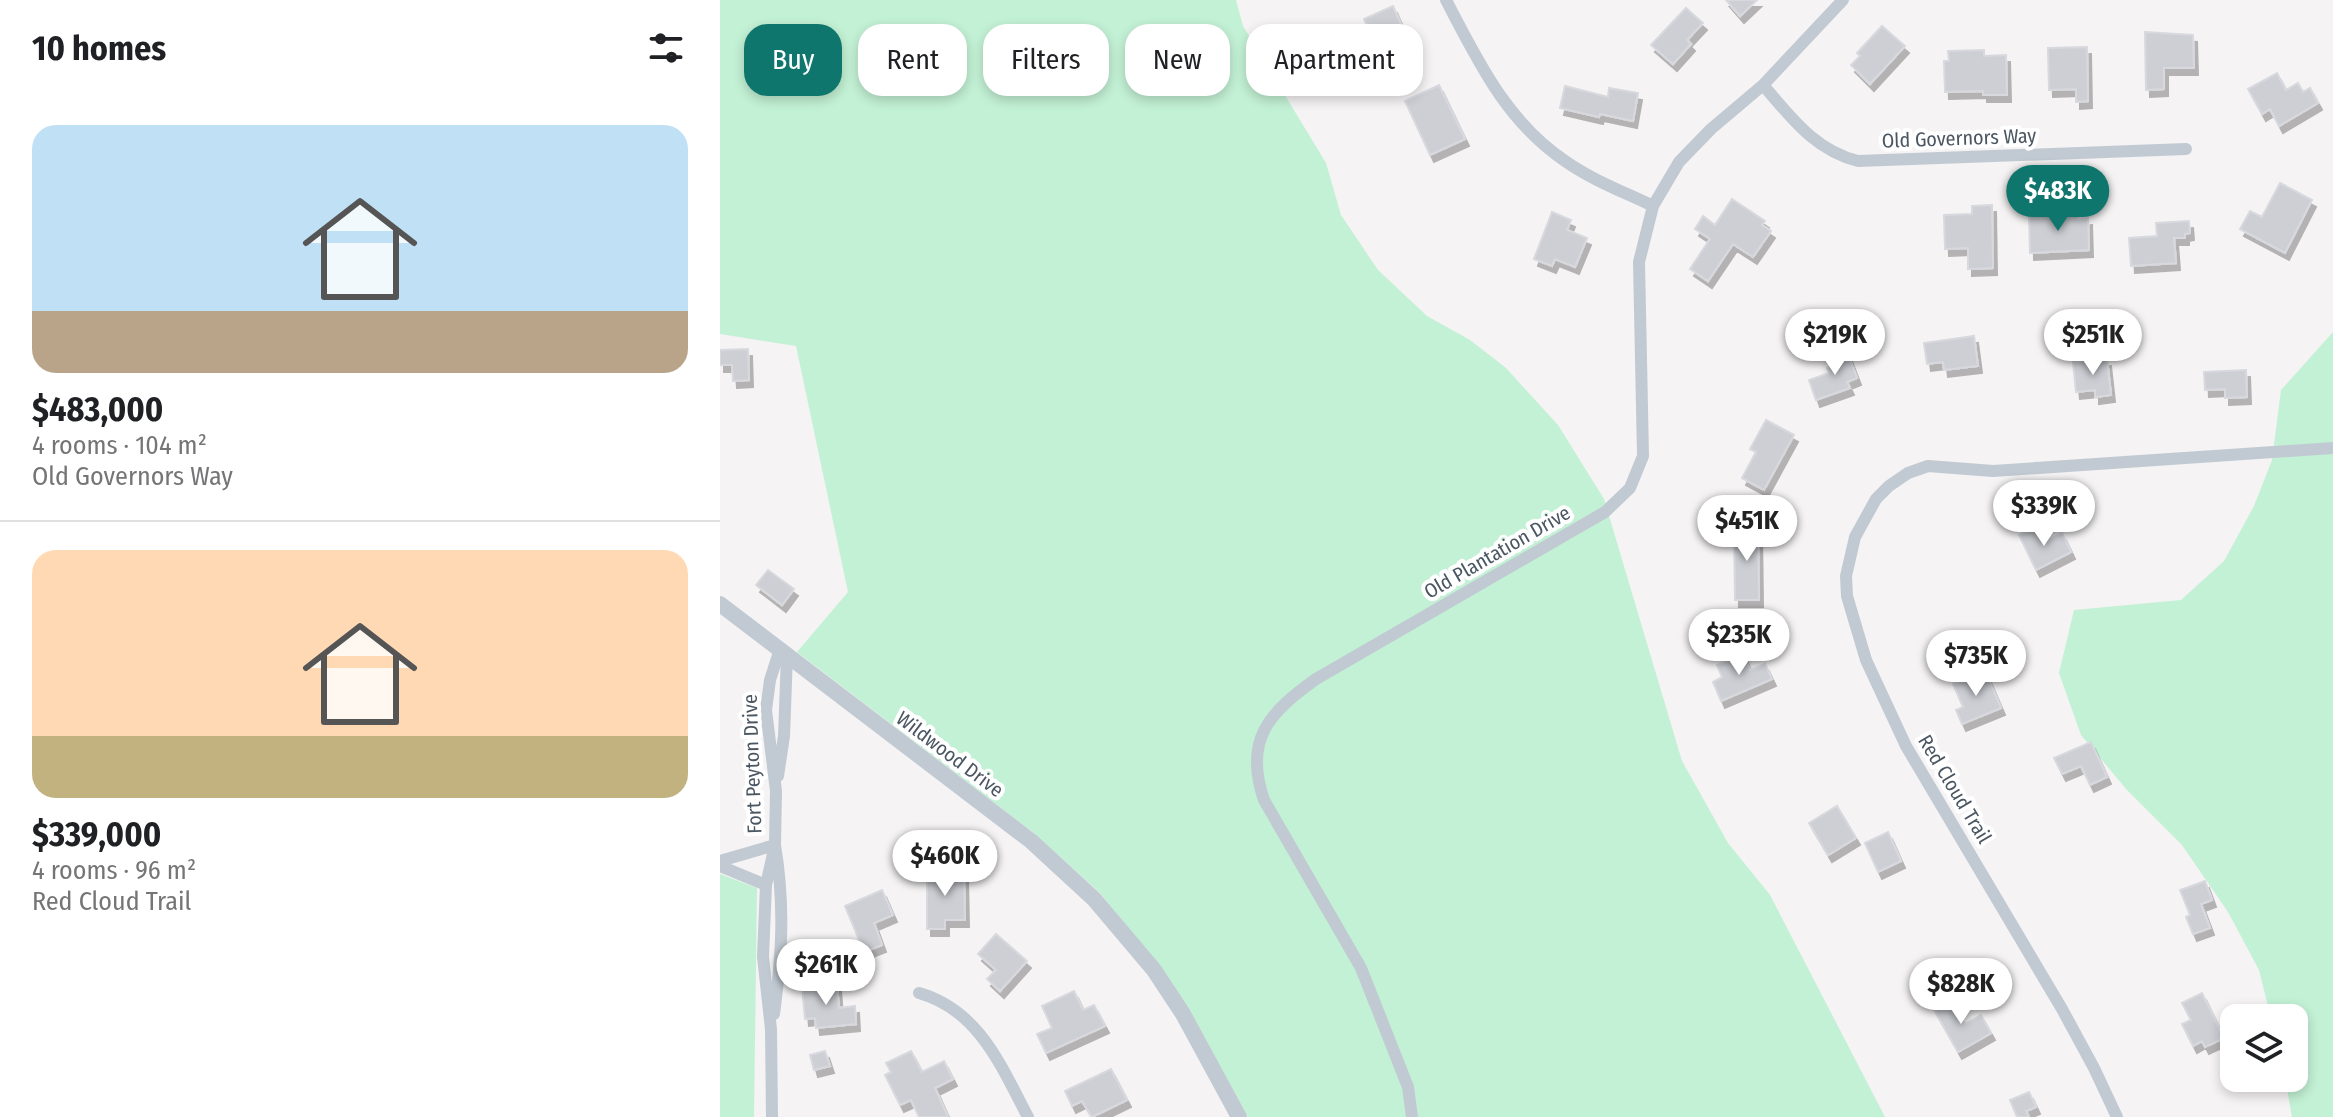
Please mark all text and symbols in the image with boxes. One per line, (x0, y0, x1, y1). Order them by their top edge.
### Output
chip: Buy (744, 24, 842, 96)
chip: Rent (858, 24, 967, 96)
chip: Filters (983, 24, 1109, 96)
chip: New (1125, 24, 1230, 96)
chip: Apartment (1246, 24, 1423, 96)
icon: filters (644, 26, 688, 70)
text: 10 homes (32, 28, 166, 69)
street label: Old Governors Way (1881, 123, 2037, 153)
pin: $483K (2002, 165, 2114, 233)
text: $483K (2024, 175, 2092, 206)
icon: home (288, 177, 432, 321)
pin: $219K (1779, 309, 1891, 377)
pin: $251K (2037, 309, 2149, 377)
text: $219K (1803, 319, 1867, 350)
text: $251K (2062, 319, 2124, 350)
text: $483,000 (32, 389, 163, 430)
text: 4 rooms · 104 m² (32, 430, 207, 461)
text: Old Governors Way (32, 461, 233, 492)
pin: $339K (1988, 480, 2100, 548)
text: $339K (2011, 490, 2077, 521)
pin: $451K (1691, 495, 1803, 563)
street label: Old Plantation Drive (1420, 500, 1574, 604)
text: $451K (1715, 505, 1779, 536)
icon: home (288, 602, 432, 746)
pin: $235K (1683, 609, 1795, 677)
text: $235K (1707, 619, 1771, 650)
pin: $735K (1920, 630, 2032, 698)
text: $735K (1944, 640, 2008, 671)
street label: Fort Peyton Drive (738, 694, 766, 834)
street label: Wildwood Drive (892, 706, 1008, 802)
street label: Red Cloud Trail (1913, 730, 1997, 848)
text: $339,000 (32, 814, 161, 855)
pin: $460K (889, 830, 1001, 898)
text: $460K (910, 840, 980, 871)
text: 4 rooms · 96 m² (32, 855, 196, 886)
text: Red Cloud Trail (32, 886, 191, 917)
pin: $261K (770, 939, 882, 1007)
text: $261K (794, 949, 858, 980)
pin: $828K (1905, 958, 2017, 1026)
text: $828K (1927, 968, 1995, 999)
map controls (2220, 1004, 2308, 1092)
button: layers (2220, 1004, 2308, 1092)

